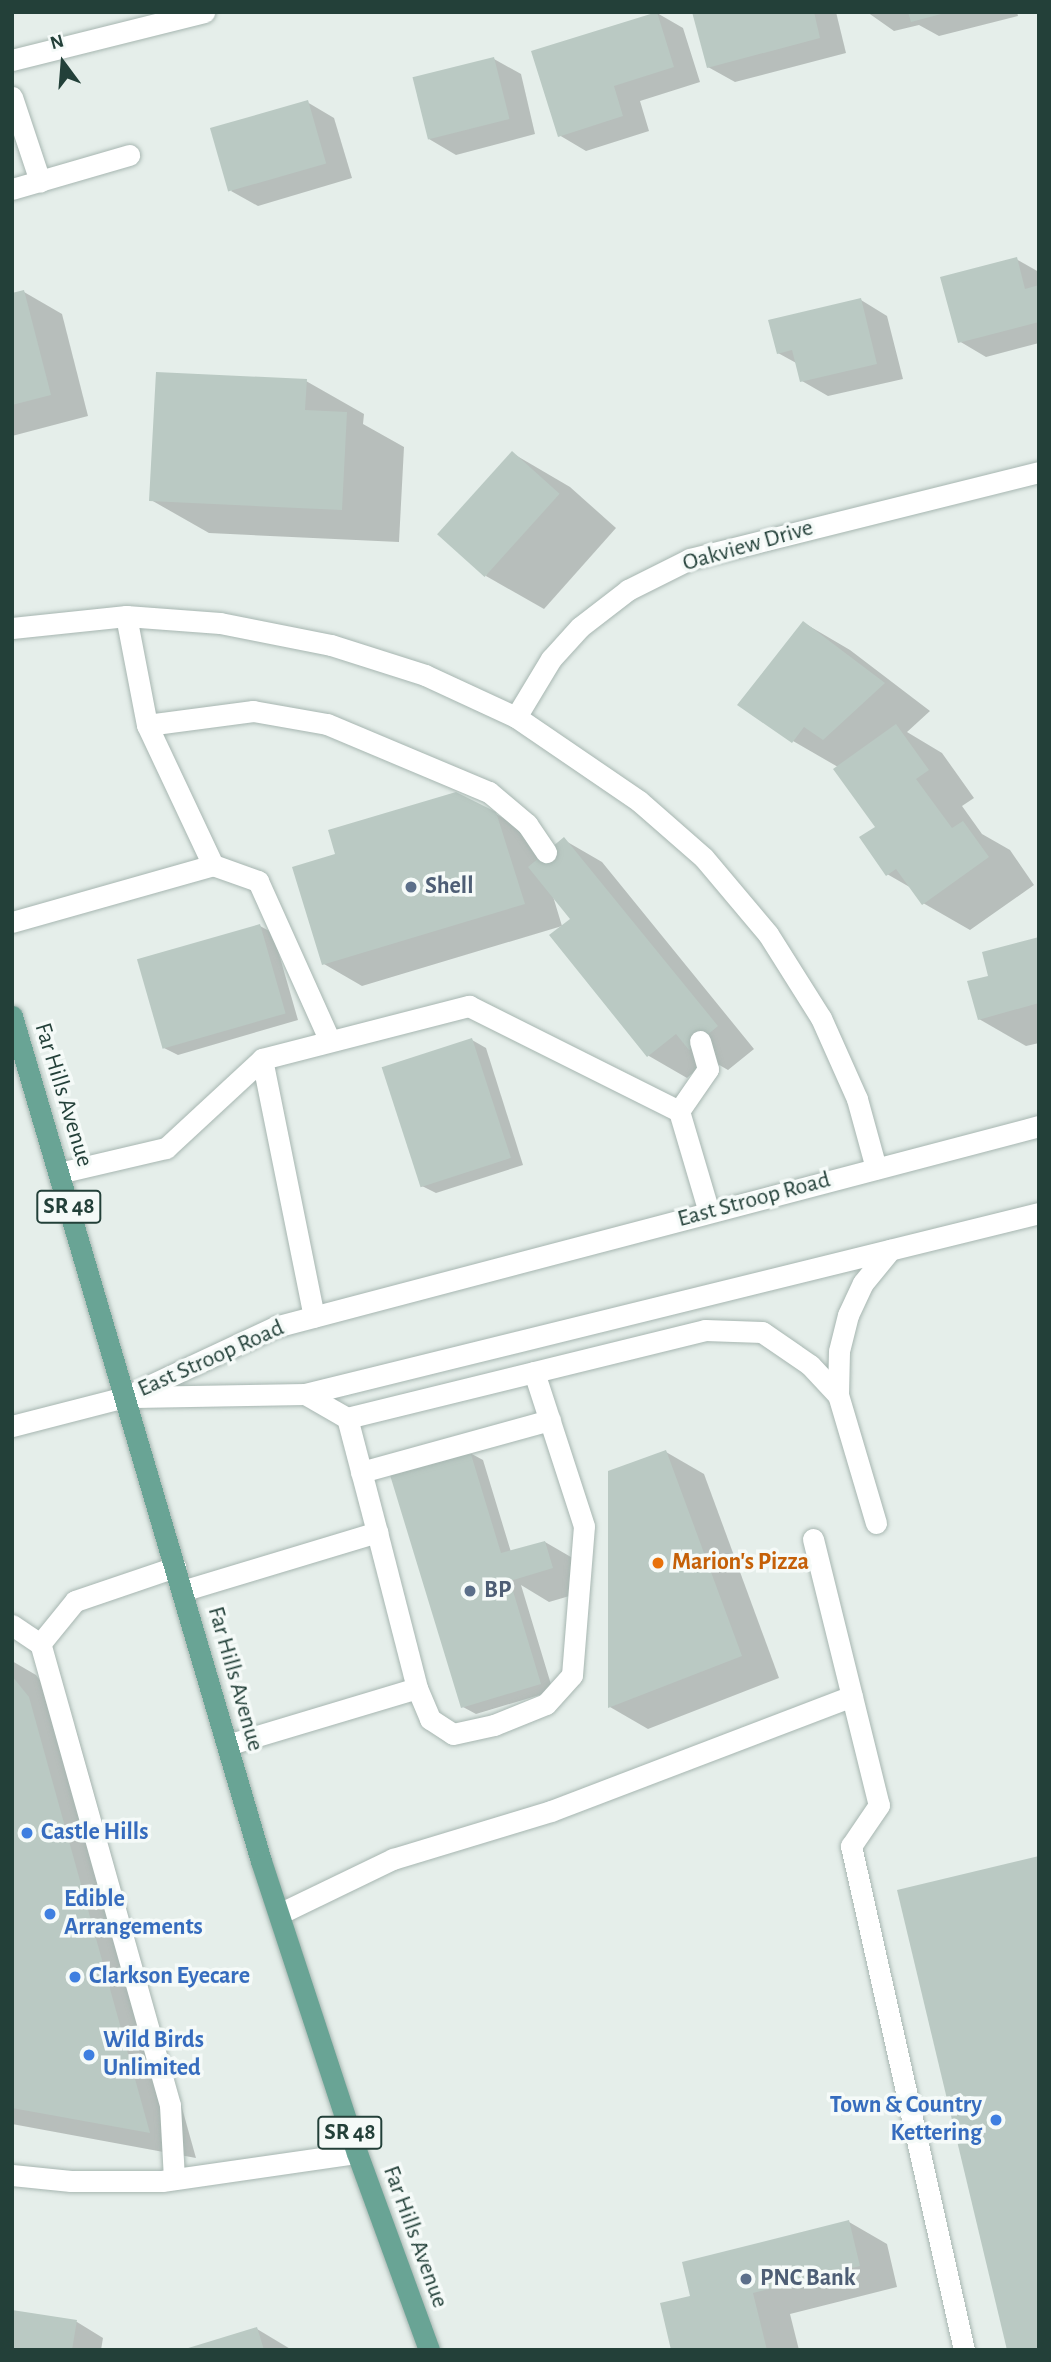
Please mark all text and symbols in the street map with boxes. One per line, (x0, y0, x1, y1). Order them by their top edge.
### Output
north arrow (28, 28, 98, 98)
text: N (48, 31, 66, 53)
street label: Oakview Drive (679, 514, 817, 578)
place label: Shell (425, 873, 473, 901)
marker: Shell (403, 879, 419, 895)
street label: Far Hills Avenue (27, 1019, 99, 1171)
street label: East Stroop Road (675, 1166, 833, 1234)
road number: SR 48 (36, 1188, 102, 1226)
street label: East Stroop Road (133, 1314, 289, 1404)
place label: Marion's Pizza (672, 1549, 809, 1577)
marker: Marion's Pizza (650, 1555, 666, 1571)
place label: BP (484, 1577, 511, 1605)
marker: BP (462, 1583, 478, 1599)
street label: Far Hills Avenue (201, 1603, 269, 1755)
place label: Castle Hills (41, 1819, 148, 1847)
marker: Castle Hills (19, 1825, 35, 1841)
place label: Edible Arrangements (64, 1886, 203, 1942)
marker: Edible Arrangements (42, 1906, 58, 1922)
place label: Clarkson Eyecare (89, 1963, 250, 1991)
marker: Clarkson Eyecare (67, 1969, 83, 1985)
place label: Wild Birds Unlimited (103, 2027, 204, 2083)
marker: Wild Birds Unlimited (81, 2047, 97, 2063)
place label: Town & Country Kettering (830, 2092, 982, 2148)
marker: Town & Country Kettering (988, 2112, 1004, 2128)
road number: SR 48 (317, 2114, 383, 2152)
street label: Far Hills Avenue (376, 2162, 454, 2312)
place label: PNC Bank (760, 2265, 856, 2293)
marker: PNC Bank (738, 2271, 754, 2287)

